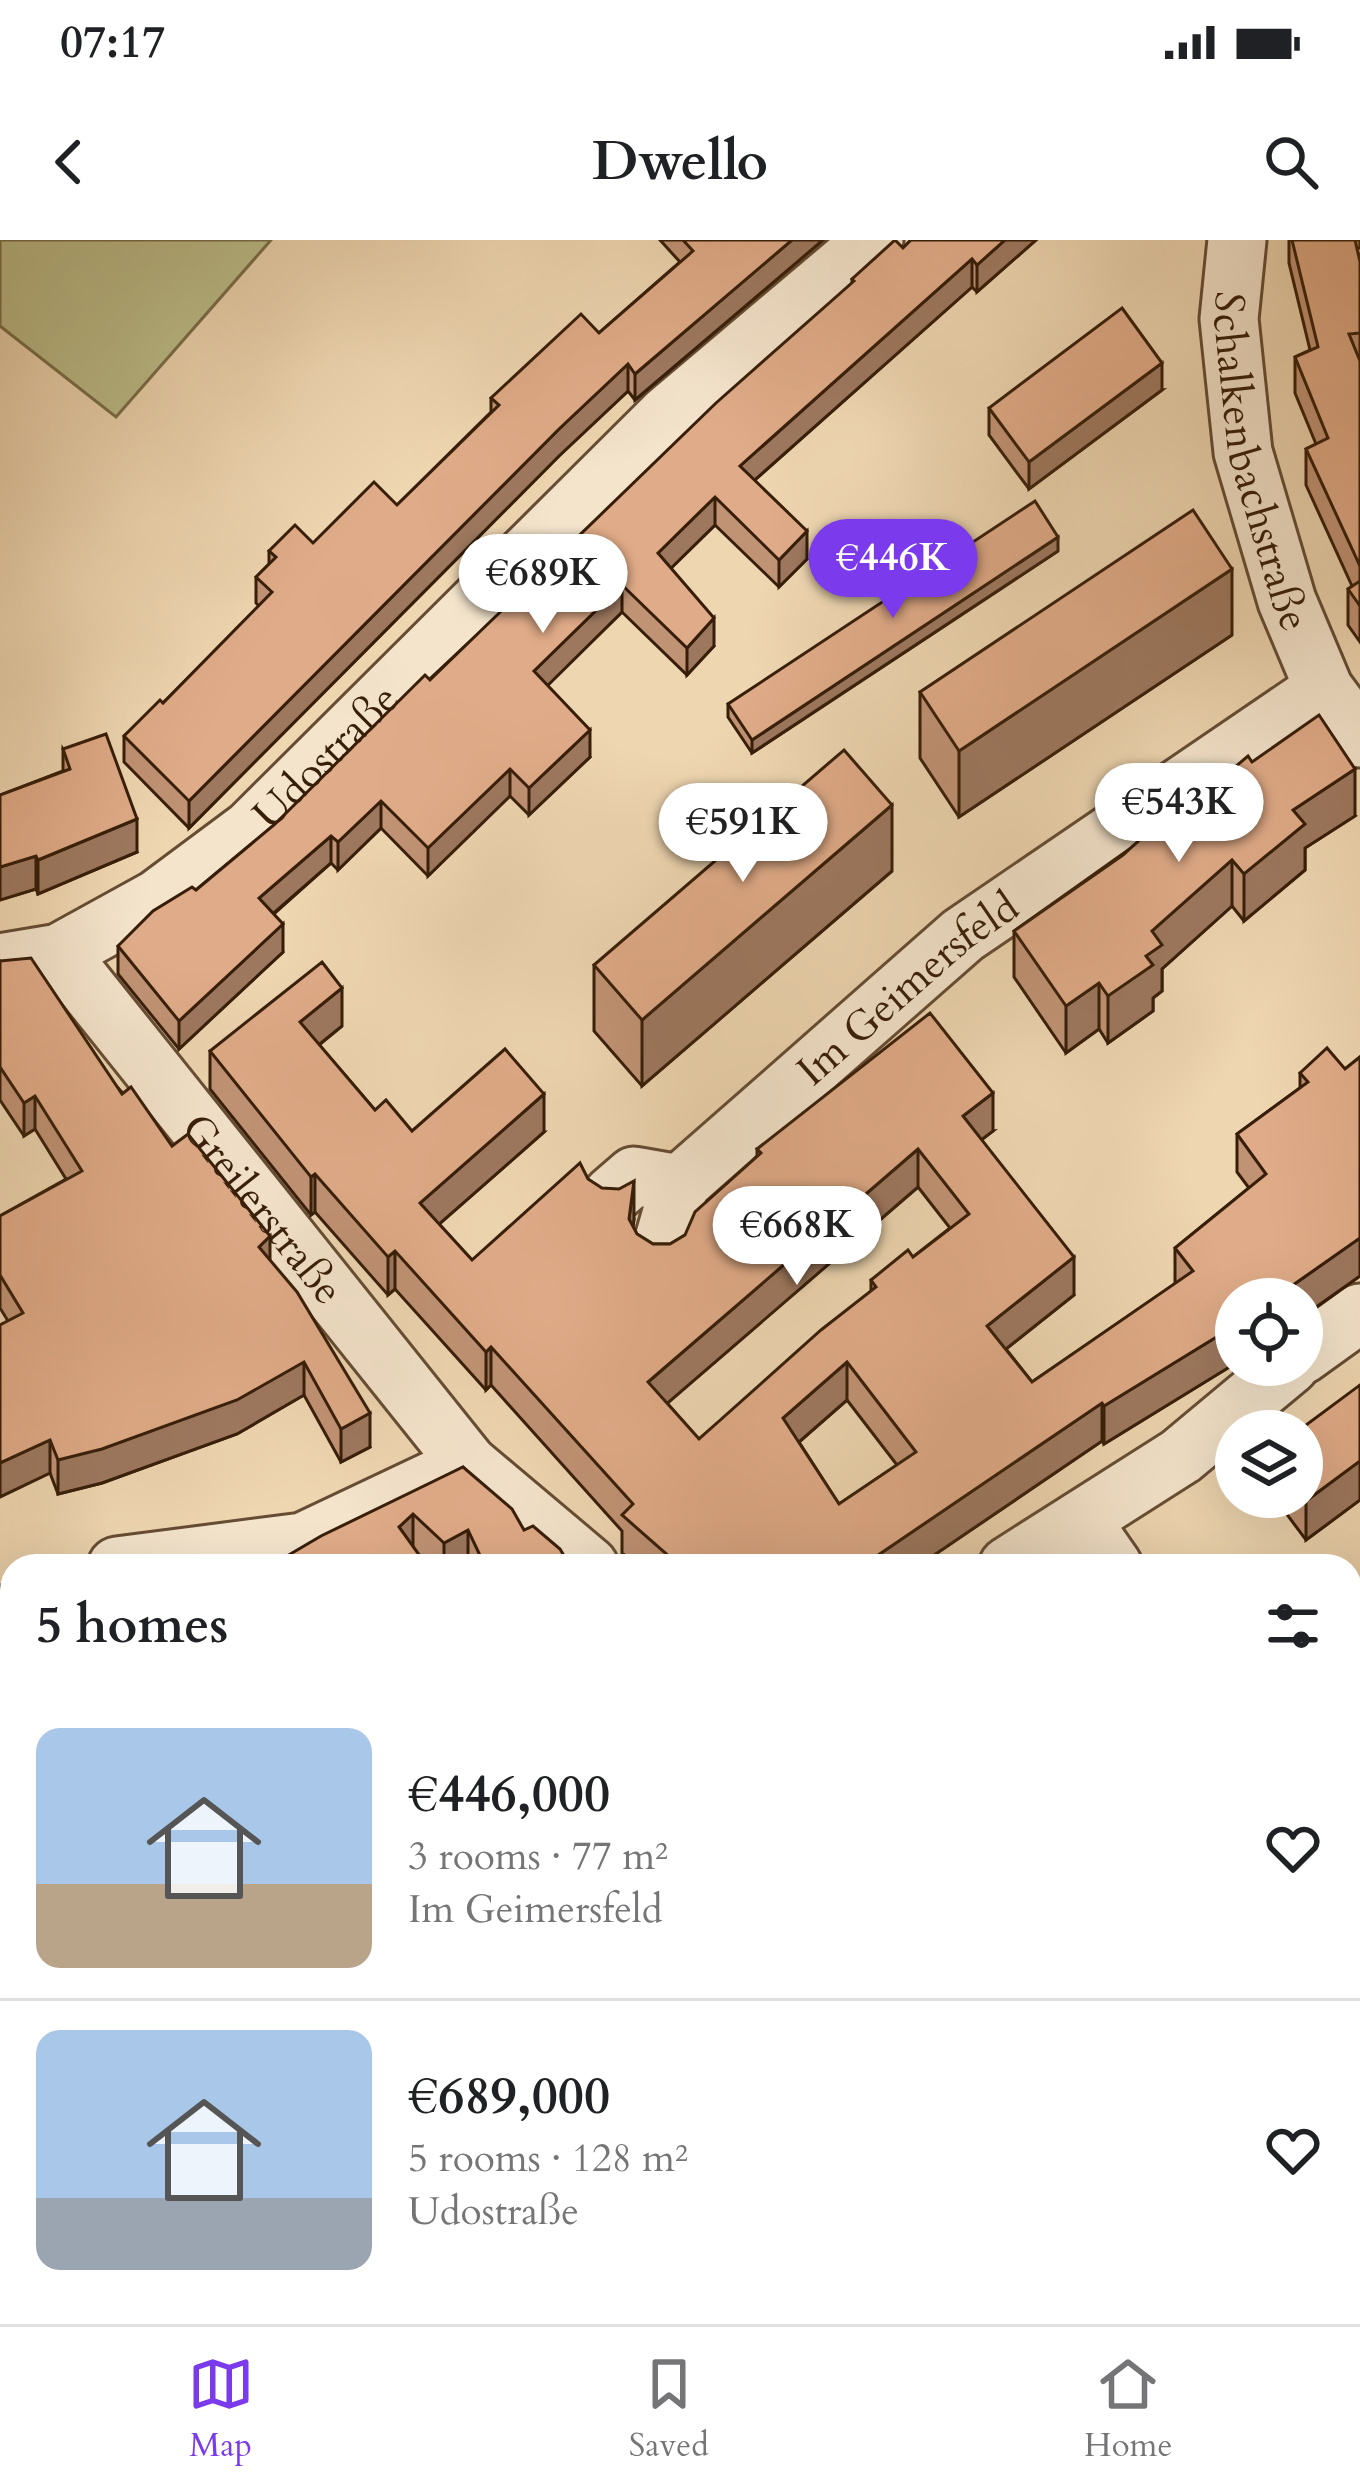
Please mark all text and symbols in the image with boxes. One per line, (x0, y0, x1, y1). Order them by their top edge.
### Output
text: 07:17 (60, 12, 165, 73)
text: Dwello (592, 126, 768, 199)
icon: back (36, 129, 102, 195)
icon: search (1258, 129, 1324, 195)
street label: Schalkenbachstraße (1199, 289, 1323, 640)
pin: €446K (809, 519, 977, 621)
text: €446K (836, 531, 950, 584)
pin: €689K (459, 534, 627, 636)
text: €689K (486, 546, 600, 599)
street label: Udostraße (240, 671, 411, 842)
pin: €543K (1095, 763, 1263, 865)
text: €543K (1122, 775, 1236, 828)
pin: €591K (659, 783, 827, 885)
text: €591K (686, 795, 800, 848)
street label: Im Geimersfeld (785, 879, 1030, 1099)
street label: Greilerstraße (168, 1102, 356, 1317)
pin: €668K (713, 1186, 881, 1288)
text: €668K (740, 1198, 854, 1251)
map controls (1215, 1278, 1323, 1518)
button: locate (1215, 1278, 1323, 1386)
button: layers (1215, 1410, 1323, 1518)
text: 5 homes (36, 1591, 228, 1661)
icon: filters (1260, 1593, 1326, 1659)
text: €446,000 (408, 1760, 610, 1830)
icon: home (132, 1776, 276, 1920)
icon: heart (1260, 1815, 1326, 1881)
text: 3 rooms · 77 m² (408, 1830, 668, 1883)
text: Im Geimersfeld (408, 1883, 663, 1936)
text: €689,000 (408, 2062, 610, 2132)
icon: home (132, 2078, 276, 2222)
icon: heart (1260, 2117, 1326, 2183)
text: 5 rooms · 128 m² (408, 2132, 688, 2185)
text: Udostraße (408, 2185, 579, 2238)
tab: Map (188, 2351, 254, 2468)
tab: Saved (629, 2351, 709, 2468)
tab: Home (1084, 2351, 1172, 2468)

